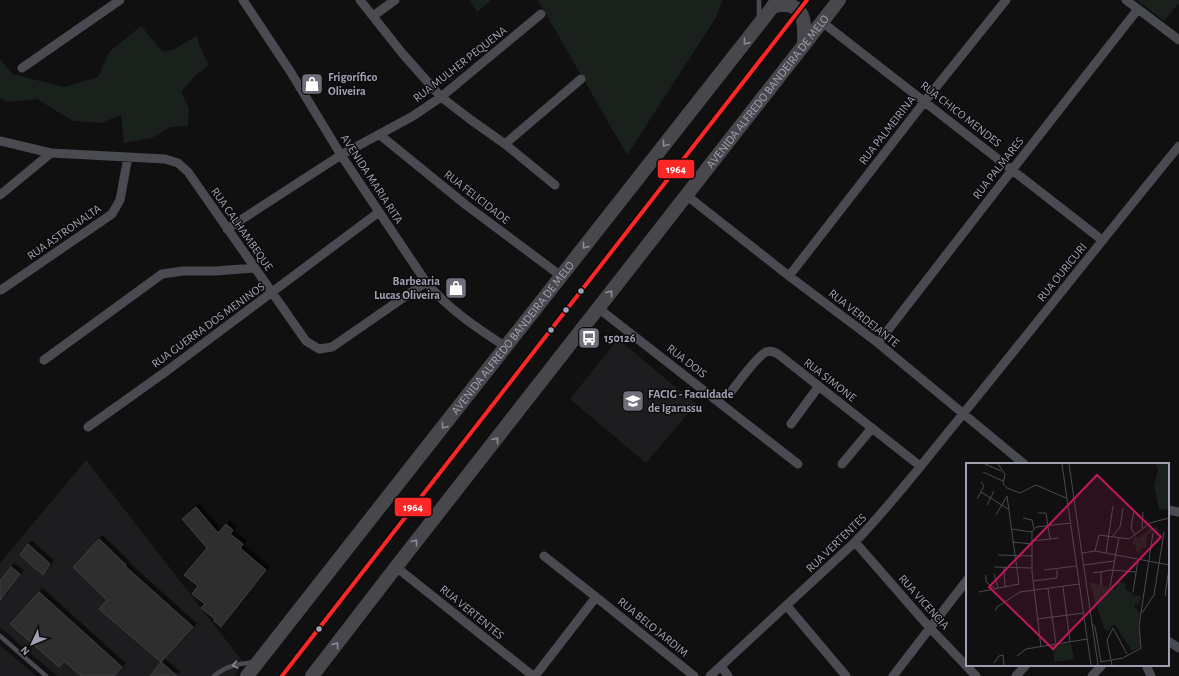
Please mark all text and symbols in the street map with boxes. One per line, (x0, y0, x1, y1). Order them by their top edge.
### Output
street label: AVENIDA ALFREDO BANDEIRA DE MELO (704, 12, 831, 171)
street label: RUA MULHER PEQUENA (411, 24, 510, 105)
one-way arrow (743, 37, 750, 44)
shop icon: Frigorífico Oliveira (299, 71, 325, 97)
place label: Frigorífico Oliveira (328, 71, 377, 97)
street label: RUA CHICO MENDES (918, 79, 1004, 149)
street label: RUA PALMEIRINA (857, 93, 918, 167)
street label: AVENIDA MARIA RITA (339, 132, 405, 226)
street label: RUA PALMARES (970, 135, 1026, 201)
one-way arrow (663, 140, 670, 147)
line badge: 1964 (657, 159, 695, 179)
text: 1964 (666, 164, 687, 175)
street label: RUA FELICIDADE (442, 168, 512, 226)
street label: RUA CALHAMBEQUE (208, 185, 275, 273)
street label: RUA ASTRONALTA (25, 202, 103, 262)
street label: RUA OURICURI (1035, 241, 1089, 303)
one-way arrow (582, 242, 589, 249)
street label: AVENIDA ALFREDO BANDEIRA DE MELO (449, 259, 577, 417)
place label: Barbearia Lucas Oliveira (374, 275, 440, 301)
shop icon: Barbearia Lucas Oliveira (443, 275, 469, 301)
street label: RUA GUERRA DOS MENINOS (149, 280, 267, 370)
unlabelled marker (576, 286, 586, 296)
street label: RUA VERDEJANTE (827, 287, 902, 349)
one-way arrow (605, 290, 612, 297)
unlabelled marker (561, 305, 571, 315)
unlabelled marker (546, 325, 556, 335)
bus stop icon: 150126 (576, 325, 602, 351)
place label: 150126 (604, 332, 636, 344)
street label: RUA DOIS (665, 342, 709, 380)
street label: RUA SIMONE (802, 356, 859, 404)
school or university icon: FACIG - Faculdade de Igarassu (620, 388, 646, 414)
place label: FACIG - Faculdade de Igarassu (648, 388, 734, 414)
one-way arrow (442, 421, 449, 428)
one-way arrow (491, 437, 498, 444)
inset map (966, 463, 1169, 666)
line badge: 1964 (394, 497, 432, 517)
text: 1964 (403, 502, 424, 513)
street label: RUA VERTENTES (804, 511, 869, 575)
one-way arrow (411, 539, 418, 546)
street label: RUA VICENCIA (897, 572, 952, 632)
street label: RUA VERTENTES (438, 583, 507, 642)
street label: RUA BELO JARDIM (615, 595, 691, 659)
north arrow (12, 624, 52, 664)
unlabelled marker (314, 624, 324, 634)
one-way arrow (331, 642, 339, 649)
text: N (19, 644, 32, 657)
one-way arrow (232, 660, 239, 669)

